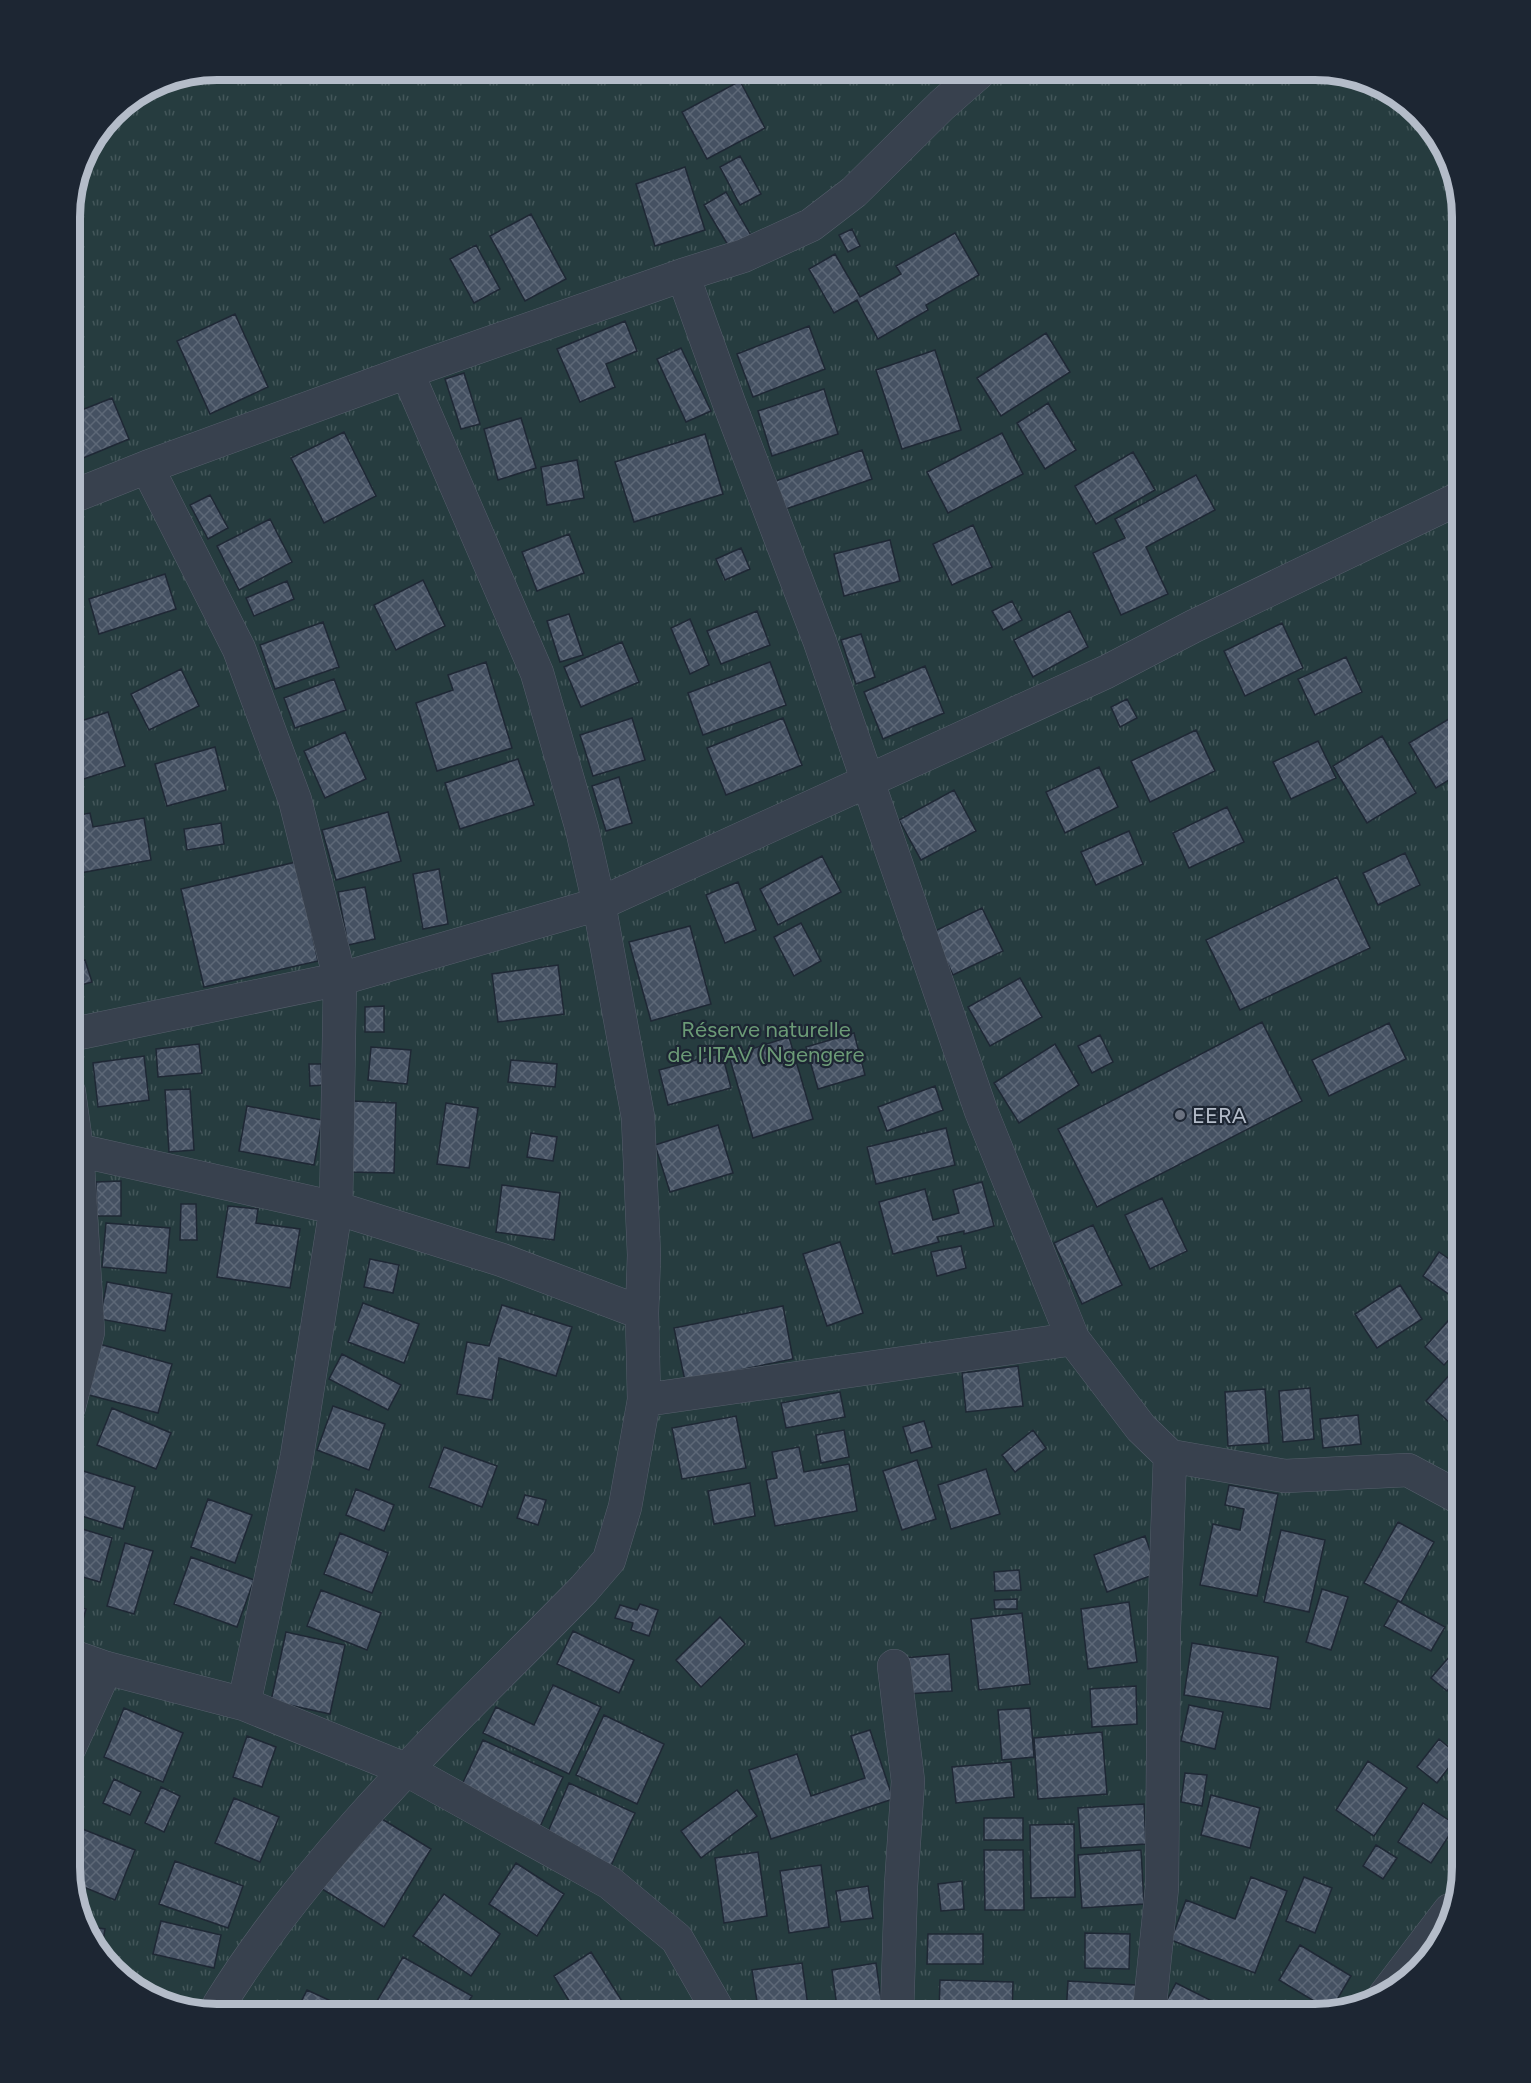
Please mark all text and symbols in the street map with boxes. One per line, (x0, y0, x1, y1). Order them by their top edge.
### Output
park label: Réserve naturelle de l'ITAV (Ngengere (667, 1016, 865, 1068)
place label: EERA (1192, 1102, 1247, 1129)
marker: EERA (1173, 1108, 1187, 1122)

